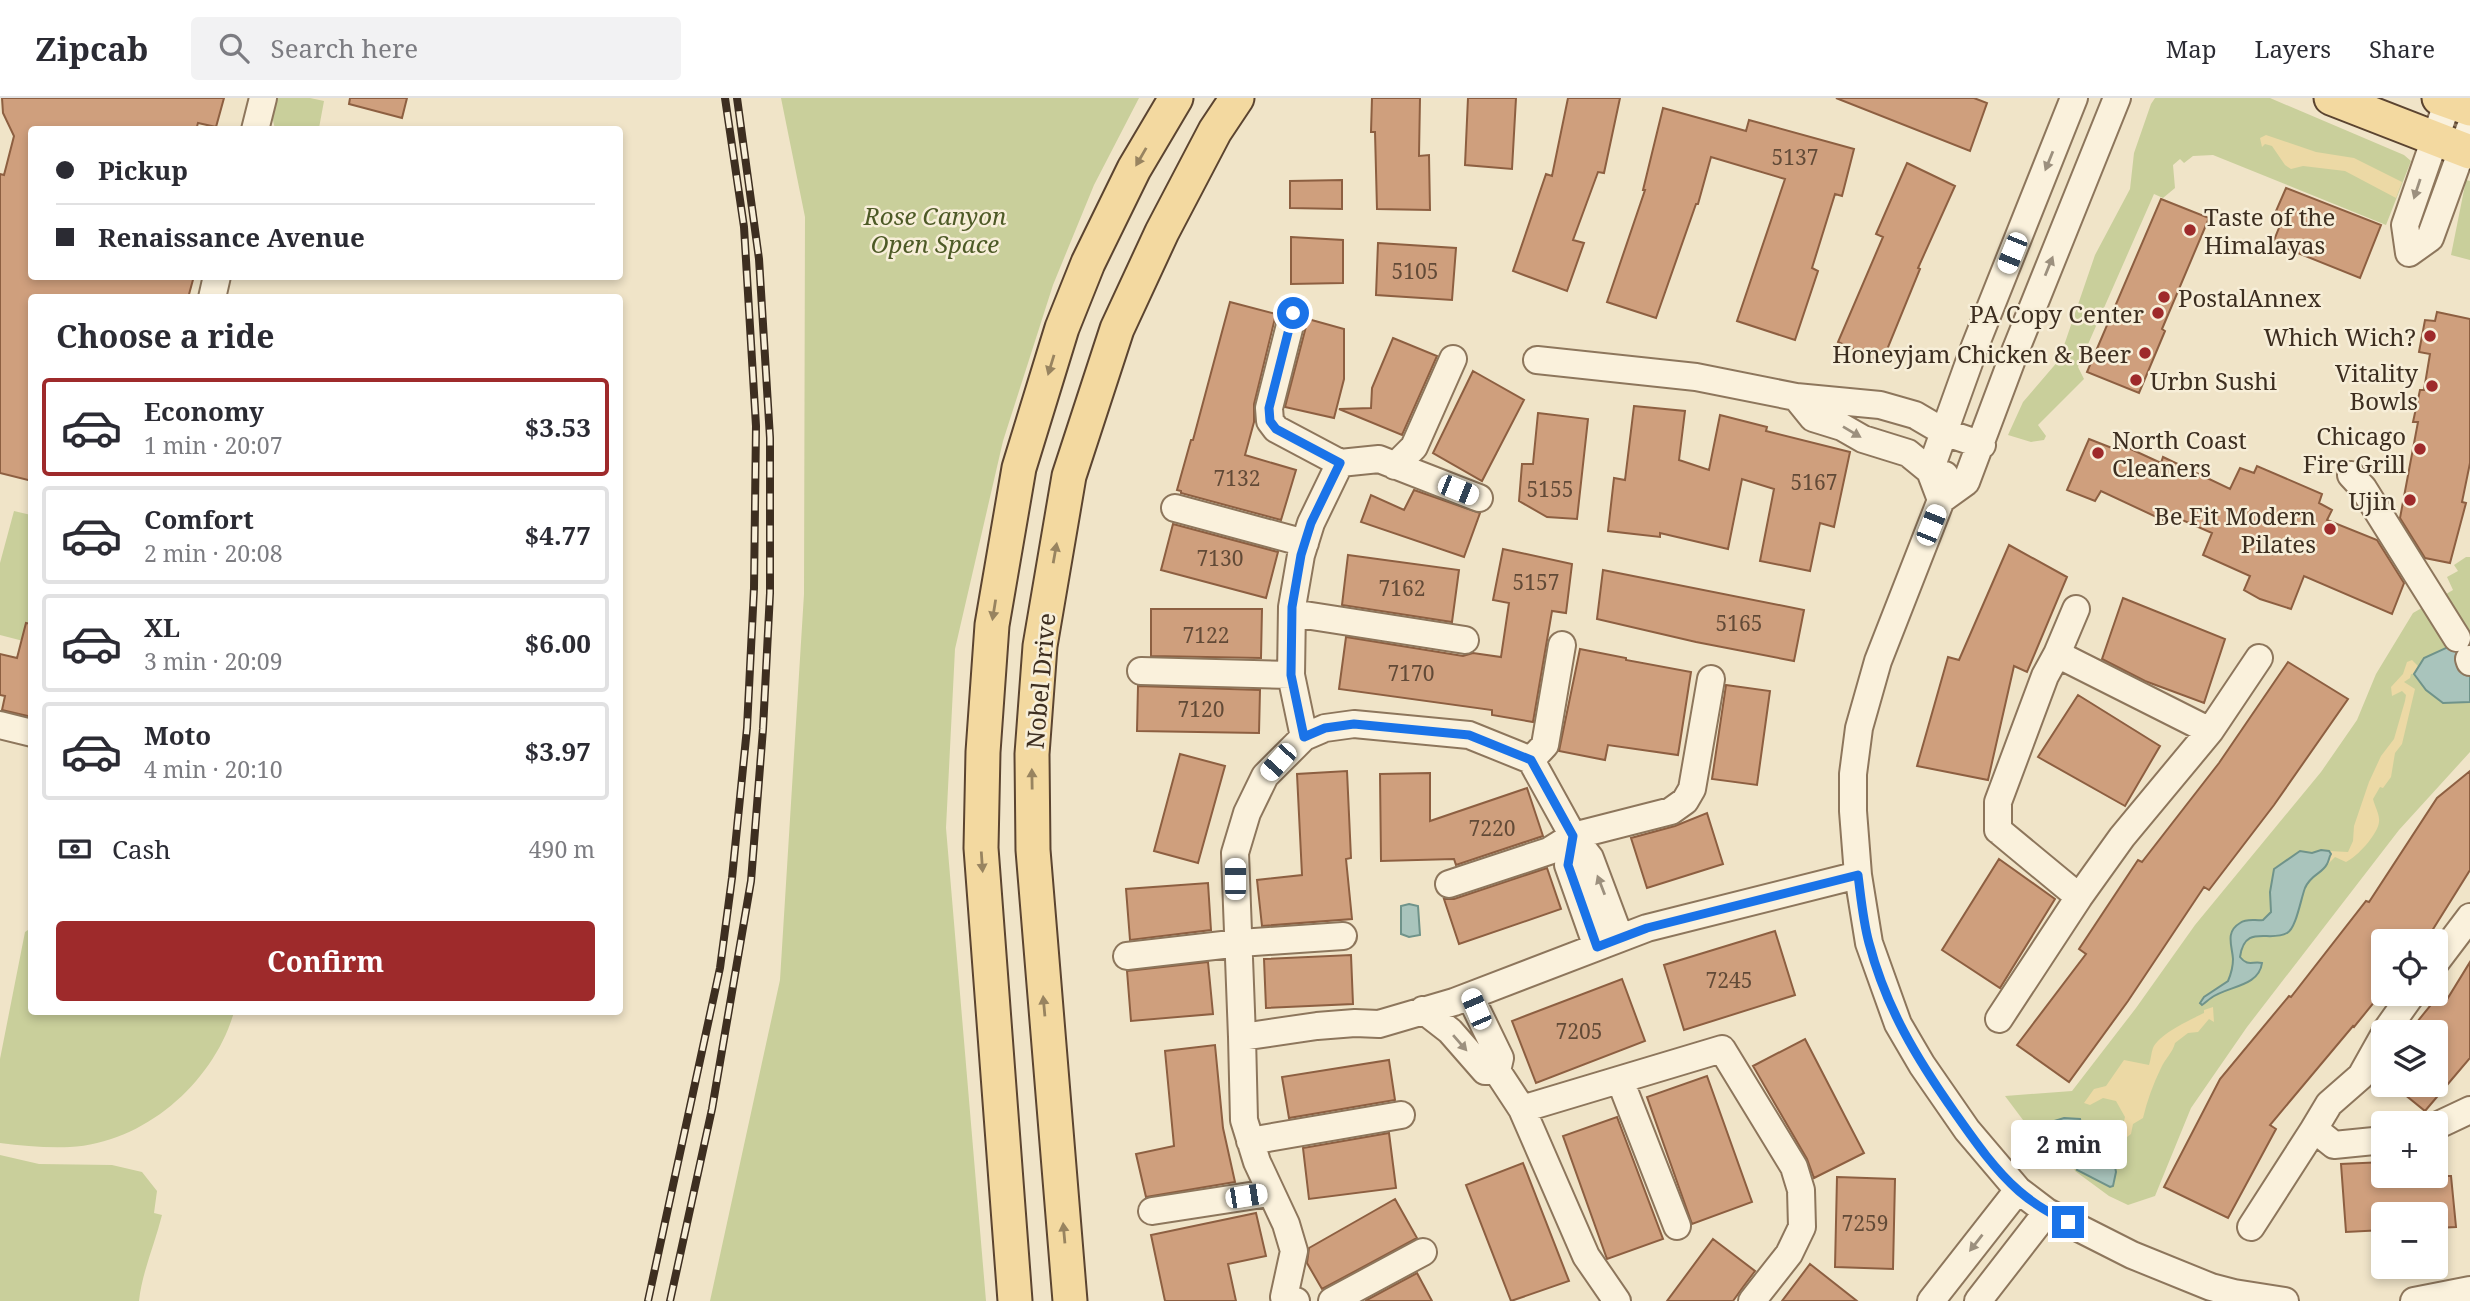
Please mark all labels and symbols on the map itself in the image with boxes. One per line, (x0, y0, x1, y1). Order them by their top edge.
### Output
house number: 5137 (1772, 143, 1818, 171)
one-way arrow (1135, 147, 1147, 166)
one-way arrow (2043, 151, 2054, 172)
one-way arrow (2412, 179, 2422, 200)
park label: Rose Canyon Open Space (863, 199, 1006, 260)
place label: Taste of the Himalayas (2204, 200, 2335, 261)
marker: Taste of the Himalayas (2182, 222, 2198, 238)
car (1995, 230, 2030, 276)
one-way arrow (2044, 256, 2055, 277)
house number: 5105 (1392, 257, 1438, 285)
place label: PostalAnnex (2178, 281, 2321, 314)
marker: PostalAnnex (2156, 289, 2172, 305)
route start (1277, 297, 1309, 329)
place label: PA Copy Center (1969, 297, 2144, 330)
marker: PA Copy Center (2150, 305, 2166, 321)
place label: Which Wich? (2263, 320, 2416, 353)
marker: Which Wich? (2422, 328, 2438, 344)
place label: Honeyjam Chicken & Beer (1832, 337, 2131, 370)
marker: Honeyjam Chicken & Beer (2137, 345, 2153, 361)
one-way arrow (1045, 355, 1056, 376)
place label: Vitality Bowls (2335, 356, 2418, 417)
place label: Urbn Sushi (2150, 364, 2277, 397)
marker: Urbn Sushi (2128, 372, 2144, 388)
marker: Vitality Bowls (2424, 378, 2440, 394)
place label: Chicago Fire Grill (2303, 419, 2407, 480)
place label: North Coast Cleaners (2112, 423, 2247, 484)
one-way arrow (1842, 426, 1861, 439)
marker: Chicago Fire Grill (2412, 441, 2428, 457)
marker: North Coast Cleaners (2090, 445, 2106, 461)
house number: 7132 (1214, 464, 1260, 492)
house number: 5167 (1791, 468, 1837, 496)
car (1435, 472, 1482, 508)
house number: 5155 (1527, 475, 1573, 503)
place label: Ujin (2348, 484, 2396, 517)
marker: Ujin (2402, 492, 2418, 508)
place label: Be Fit Modern Pilates (2154, 499, 2316, 560)
car (1914, 502, 1949, 548)
marker: Be Fit Modern Pilates (2322, 521, 2338, 537)
one-way arrow (1050, 542, 1061, 564)
house number: 7130 (1197, 544, 1243, 572)
house number: 5157 (1513, 568, 1559, 596)
house number: 7162 (1379, 574, 1425, 602)
one-way arrow (988, 599, 999, 621)
house number: 5165 (1716, 609, 1762, 637)
street label: Nobel Drive (1018, 612, 1062, 750)
house number: 7122 (1183, 621, 1229, 649)
house number: 7170 (1388, 659, 1434, 687)
house number: 7120 (1178, 695, 1224, 723)
car (1257, 739, 1300, 785)
one-way arrow (1026, 768, 1038, 790)
house number: 7220 (1469, 814, 1515, 842)
one-way arrow (977, 851, 988, 873)
car (1225, 858, 1246, 900)
one-way arrow (1595, 875, 1606, 896)
house number: 7245 (1706, 966, 1752, 994)
car (1459, 986, 1494, 1032)
one-way arrow (1038, 995, 1049, 1017)
house number: 7205 (1556, 1017, 1602, 1045)
one-way arrow (1452, 1034, 1468, 1052)
callout: 2 min (2010, 1121, 2126, 1170)
car (1224, 1182, 1269, 1210)
route end (2052, 1206, 2084, 1238)
house number: 7259 (1842, 1209, 1888, 1237)
one-way arrow (1058, 1222, 1069, 1244)
one-way arrow (1968, 1234, 1983, 1252)

